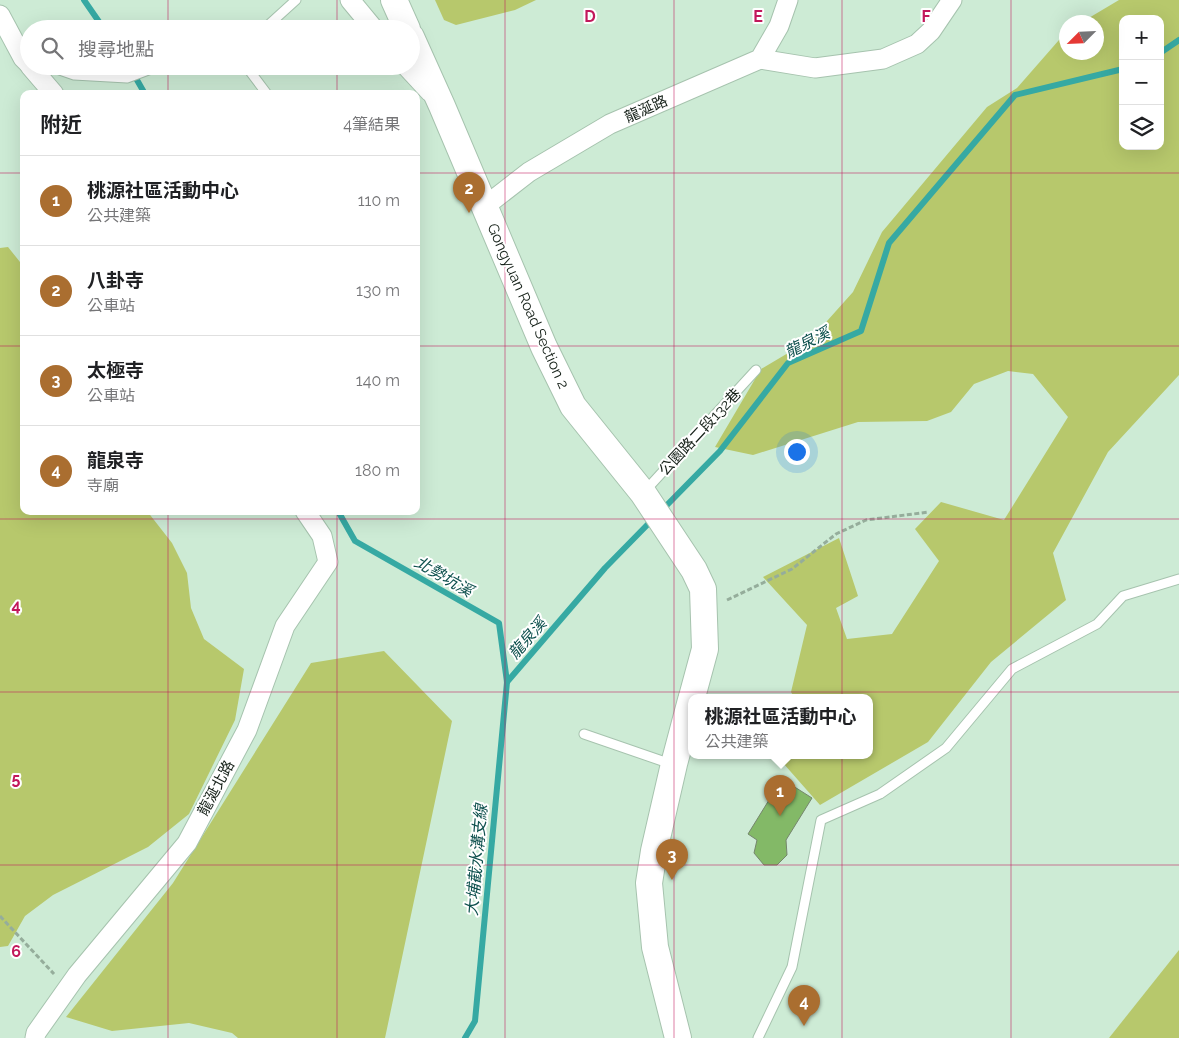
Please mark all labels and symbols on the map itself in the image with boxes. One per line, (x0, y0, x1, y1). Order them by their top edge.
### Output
text: D (584, 7, 596, 26)
text: E (753, 7, 763, 26)
text: F (921, 7, 931, 26)
north arrow (1059, 15, 1104, 60)
street label: 龍涎路 (622, 92, 670, 126)
pin: 2 (453, 172, 485, 213)
street label: Gongyuan Road Section 2 (483, 221, 573, 392)
water label: 龍泉溪 (782, 322, 835, 362)
street label: 公園路二段132巷 (655, 385, 745, 479)
your location (784, 439, 810, 465)
water label: 北勢坑溪 (411, 552, 478, 602)
text: 4 (11, 596, 21, 615)
water label: 龍泉溪 (504, 612, 552, 663)
street label: 龍涎北路 (194, 757, 238, 819)
text: 5 (12, 769, 21, 788)
pin: 1 (764, 775, 796, 816)
water label: 大埔截水溝支線 (462, 801, 491, 917)
pin: 3 (656, 839, 688, 880)
text: 6 (11, 942, 21, 961)
pin: 4 (788, 985, 820, 1026)

